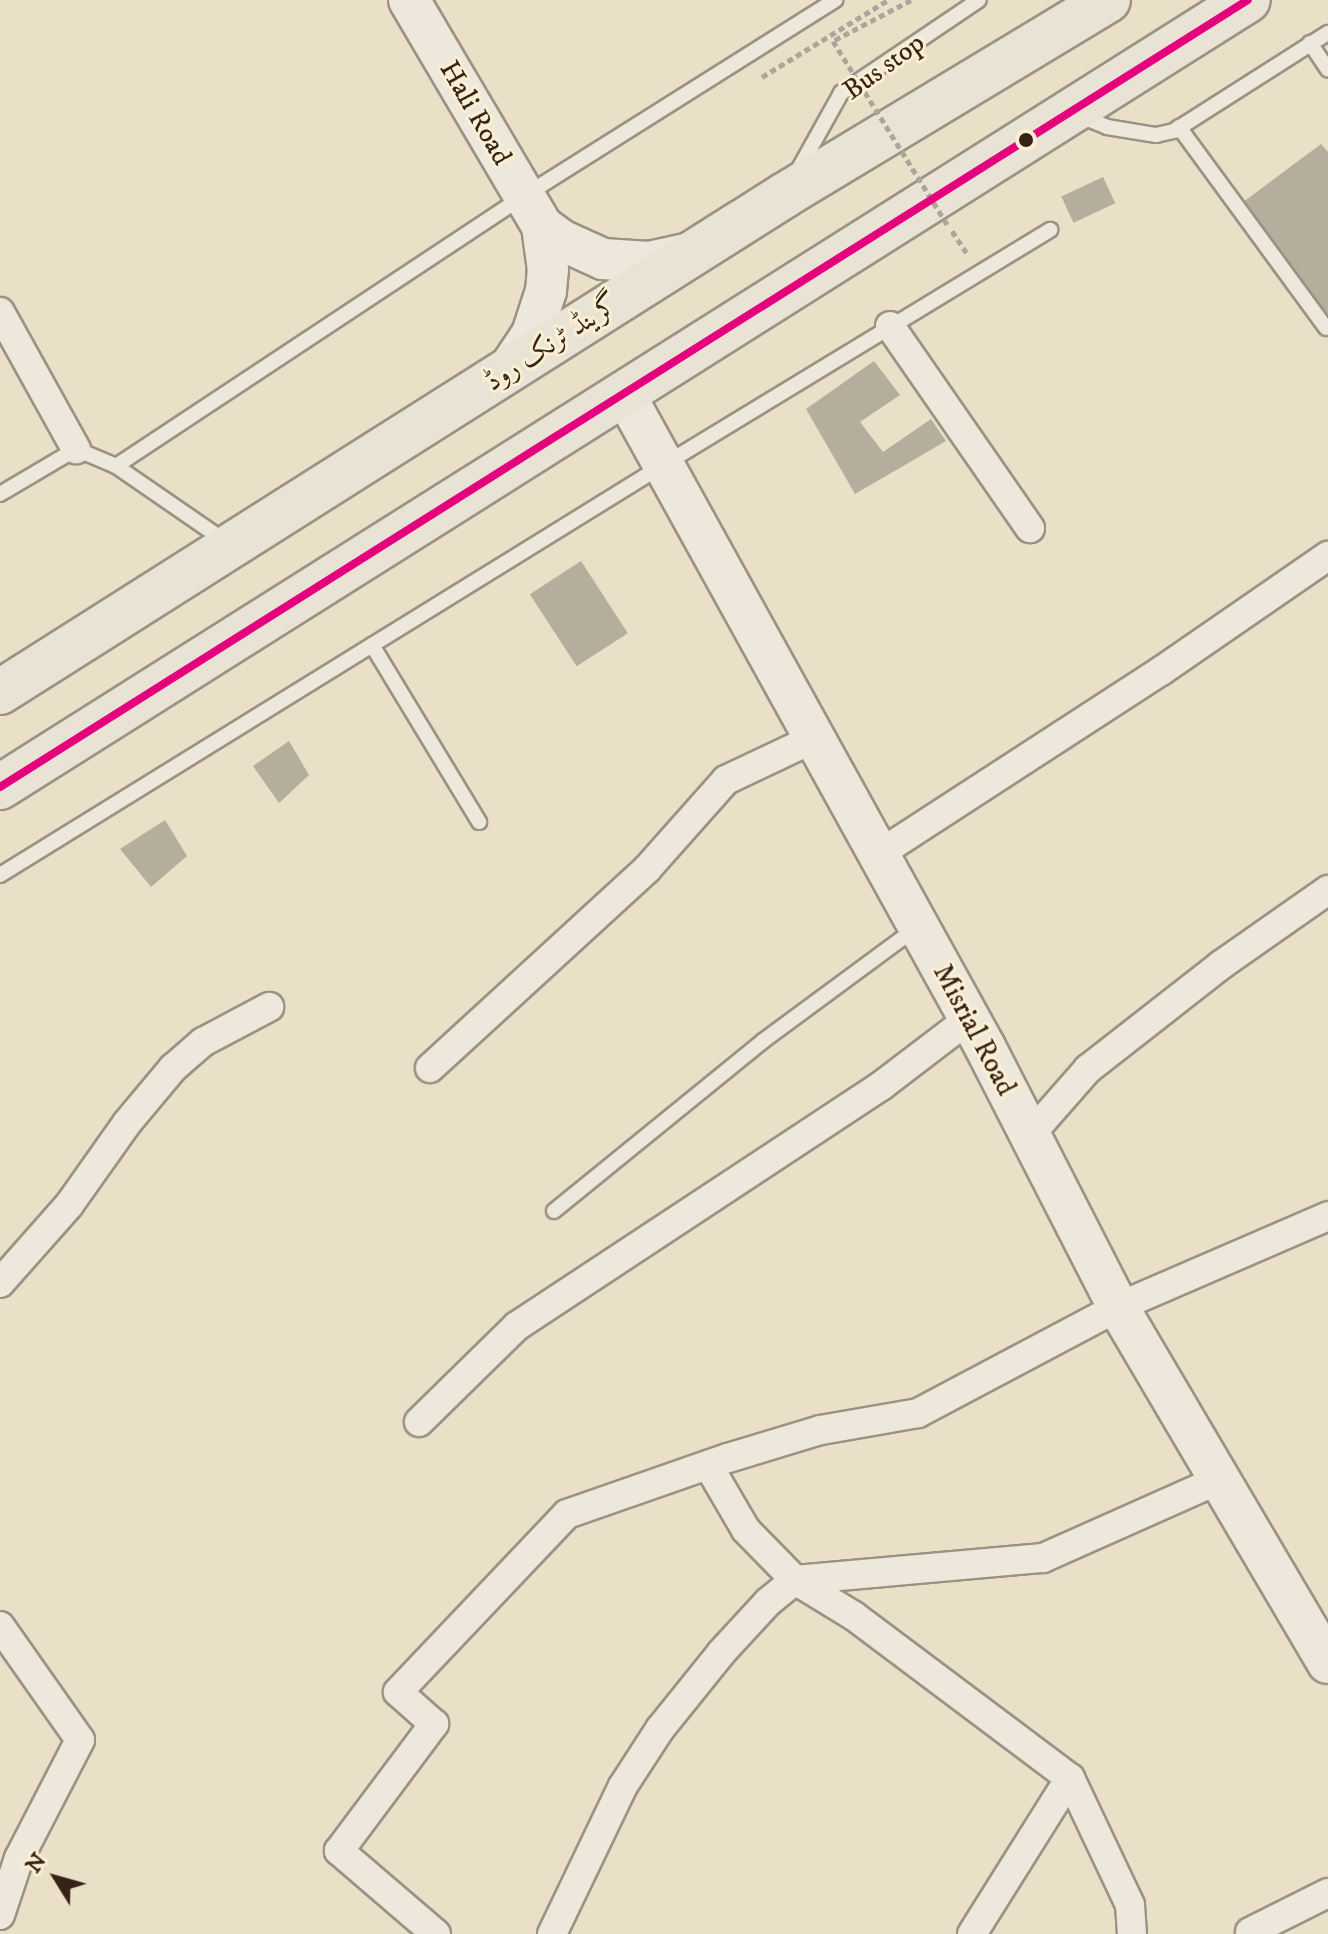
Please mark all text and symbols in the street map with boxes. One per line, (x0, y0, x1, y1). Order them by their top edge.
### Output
street label: Bus stop (837, 26, 931, 108)
street label: Hali Road (432, 55, 518, 171)
unlabelled marker (1018, 132, 1034, 148)
street label: گرینڈ ٹرنک روڈ (479, 287, 625, 399)
street label: Misrial Road (925, 959, 1023, 1101)
north arrow (16, 1838, 96, 1918)
text: N (20, 1848, 53, 1879)

